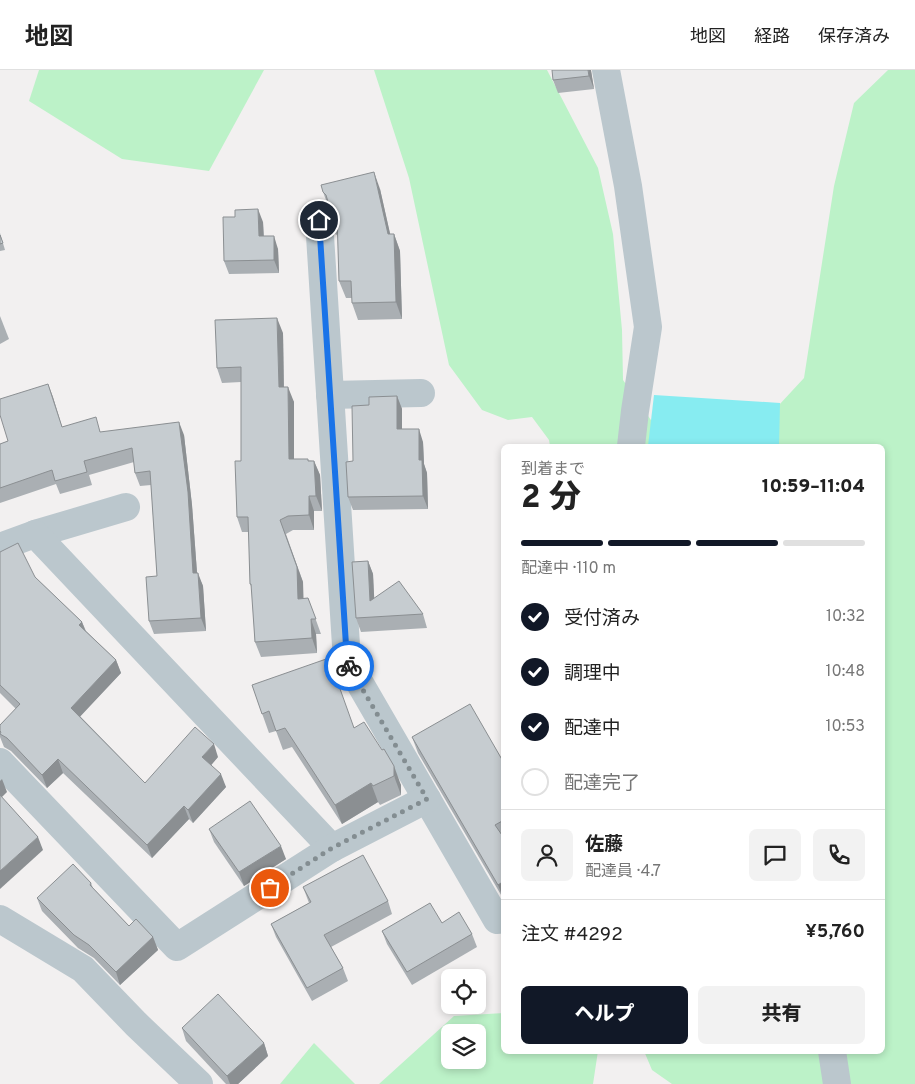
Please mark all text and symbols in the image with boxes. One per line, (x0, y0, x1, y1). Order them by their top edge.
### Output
text: 地図 (25, 23, 73, 53)
text: 地図 (690, 26, 726, 49)
text: 経路 (754, 26, 790, 49)
text: 保存済み (818, 26, 890, 49)
pin (298, 199, 340, 241)
icon: home (305, 206, 333, 234)
text: 到着まで (521, 460, 585, 480)
text: 10:59–11:04 (762, 475, 865, 499)
text: 2 分 (521, 479, 581, 519)
text: 配達中 · 110 m (521, 559, 616, 579)
icon: check (521, 603, 549, 631)
text: 受付済み (564, 607, 640, 631)
text: 10:32 (826, 607, 865, 627)
courier (324, 641, 374, 691)
icon: bike (335, 652, 363, 680)
icon: check (521, 658, 549, 686)
text: 調理中 (564, 662, 621, 686)
text: 10:48 (825, 662, 865, 682)
icon: check (521, 713, 549, 741)
text: 配達中 (564, 717, 621, 741)
text: 10:53 (826, 717, 865, 737)
text: 配達完了 (564, 772, 640, 796)
button: person (521, 829, 573, 881)
button: chat (749, 829, 801, 881)
button: phone (813, 829, 865, 881)
text: 佐藤 (585, 833, 623, 857)
text: 配達員 · 4.7 (585, 862, 661, 882)
pin (249, 867, 291, 909)
icon: bag (256, 874, 284, 902)
text: ¥5,760 (805, 920, 865, 944)
text: 注文 #4292 (521, 923, 623, 947)
map controls (441, 969, 486, 1069)
button: locate (441, 969, 486, 1014)
button: ヘルプ (521, 986, 688, 1044)
button: 共有 (698, 986, 865, 1044)
button: layers (441, 1024, 486, 1069)

